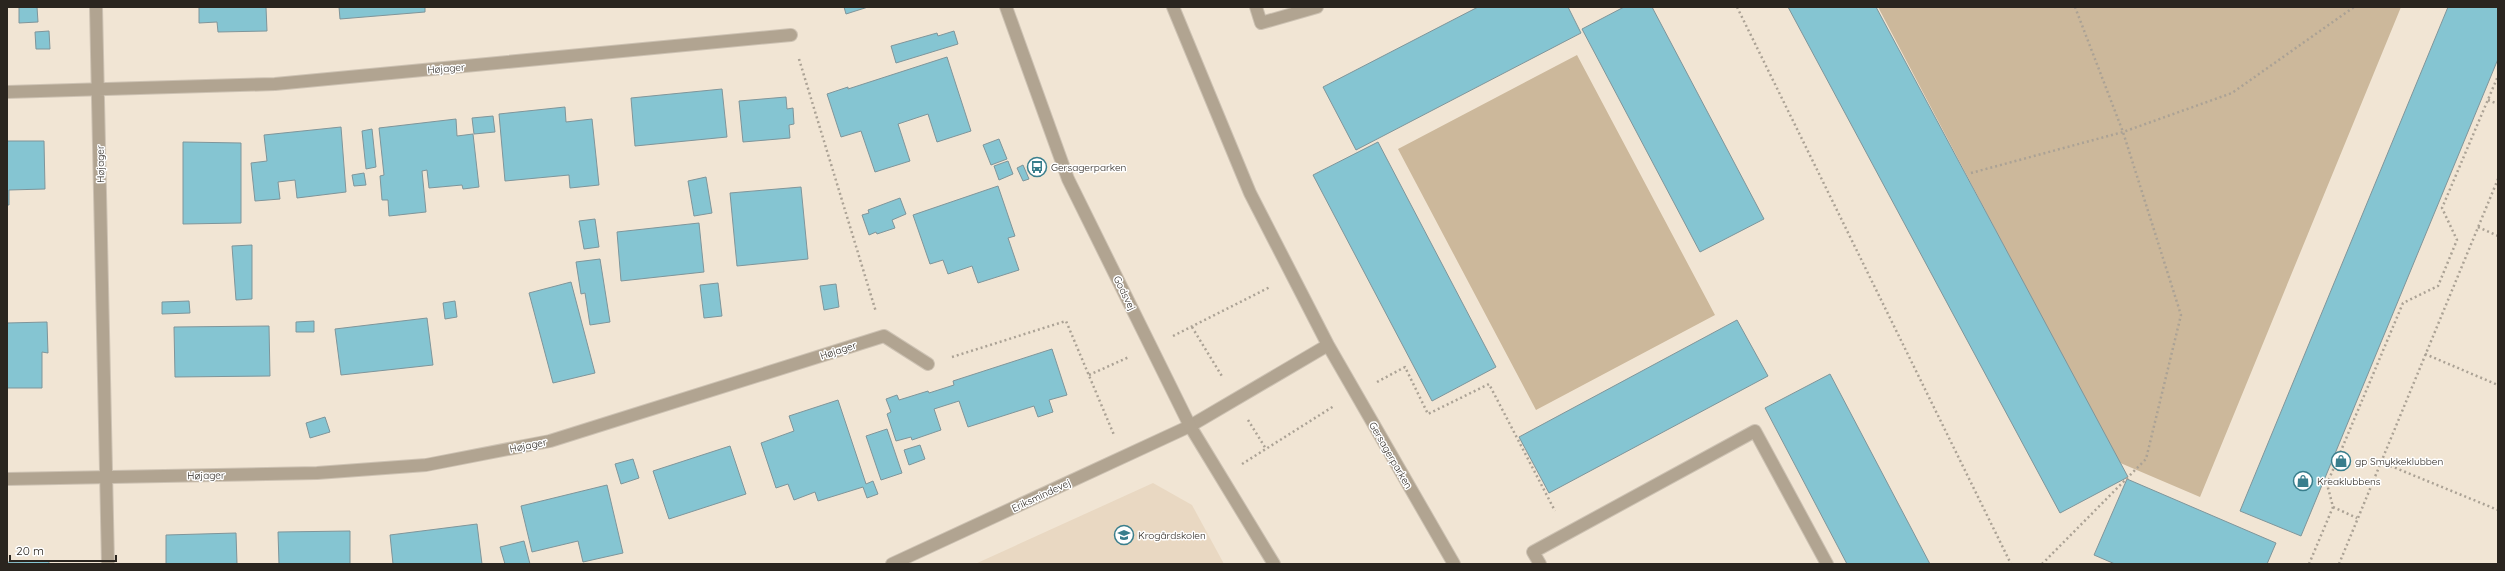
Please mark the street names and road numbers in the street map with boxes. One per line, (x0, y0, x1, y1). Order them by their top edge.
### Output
street label: Højager (427, 60, 465, 77)
street label: Højager (94, 145, 107, 183)
street label: Godsvej (1111, 274, 1139, 313)
street label: Højager (818, 338, 858, 362)
street label: Gersagerparken (1366, 419, 1415, 491)
street label: Højager (508, 436, 548, 455)
street label: Højager (187, 469, 225, 482)
street label: Eriksmindevej (1009, 476, 1073, 515)

